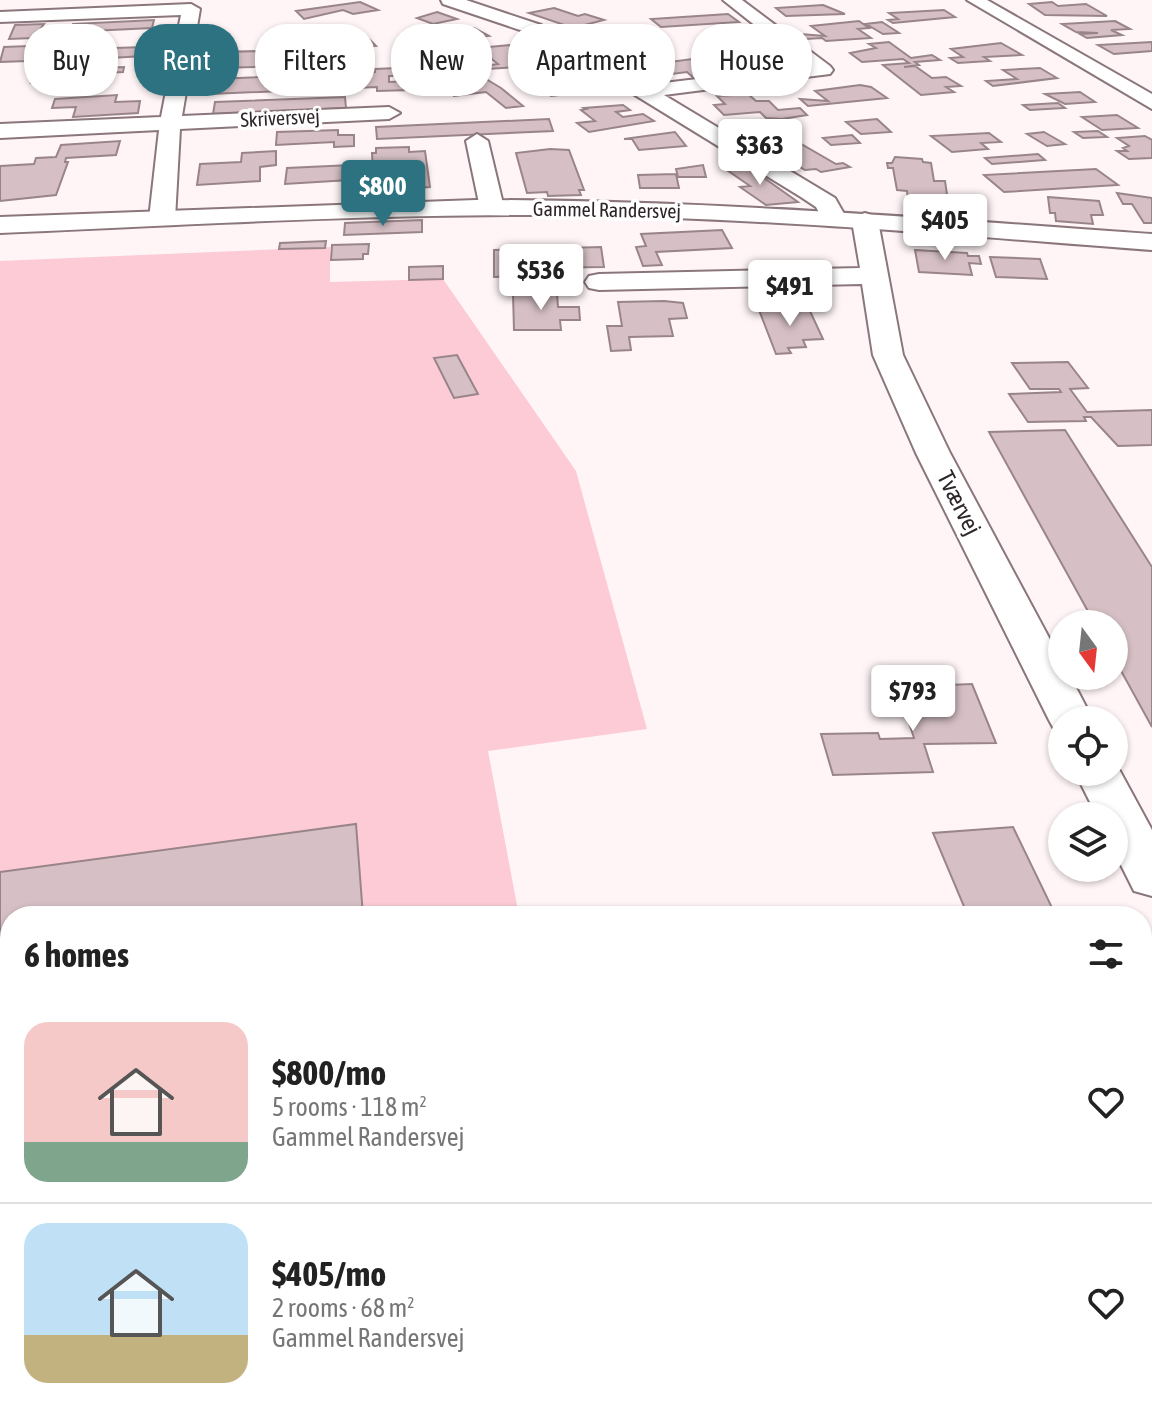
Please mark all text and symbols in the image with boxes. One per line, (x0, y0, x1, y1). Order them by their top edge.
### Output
chip: Buy (24, 24, 118, 96)
chip: Rent (134, 24, 239, 96)
chip: Filters (255, 24, 375, 96)
chip: New (391, 24, 492, 96)
chip: Apartment (508, 24, 675, 96)
chip: House (691, 24, 812, 96)
street label: Skriversvej (240, 104, 320, 131)
pin: $363 (713, 119, 807, 187)
text: $363 (736, 130, 784, 160)
pin: $800 (336, 160, 430, 228)
text: $800 (359, 171, 407, 201)
pin: $405 (898, 194, 992, 262)
street label: Gammel Randersvej (533, 197, 681, 222)
text: $405 (921, 205, 969, 235)
pin: $536 (494, 244, 588, 312)
text: $536 (517, 255, 565, 285)
pin: $491 (743, 260, 837, 328)
text: $491 (766, 271, 814, 301)
street label: Tværvej (932, 466, 987, 539)
north arrow (1048, 610, 1128, 690)
map controls (1048, 610, 1128, 882)
pin: $793 (866, 665, 960, 733)
text: $793 (889, 676, 937, 706)
button: locate (1048, 706, 1128, 786)
button: layers (1048, 802, 1128, 882)
icon: filters (1084, 932, 1128, 976)
text: 6 homes (24, 935, 129, 974)
text: $800/mo (272, 1053, 386, 1092)
icon: home (88, 1054, 184, 1150)
icon: heart (1084, 1080, 1128, 1124)
text: 5 rooms · 118 m² (272, 1092, 427, 1122)
text: Gammel Randersvej (272, 1122, 464, 1152)
text: $405/mo (272, 1254, 386, 1293)
icon: home (88, 1255, 184, 1351)
icon: heart (1084, 1281, 1128, 1325)
text: 2 rooms · 68 m² (272, 1293, 414, 1323)
text: Gammel Randersvej (272, 1323, 464, 1353)

